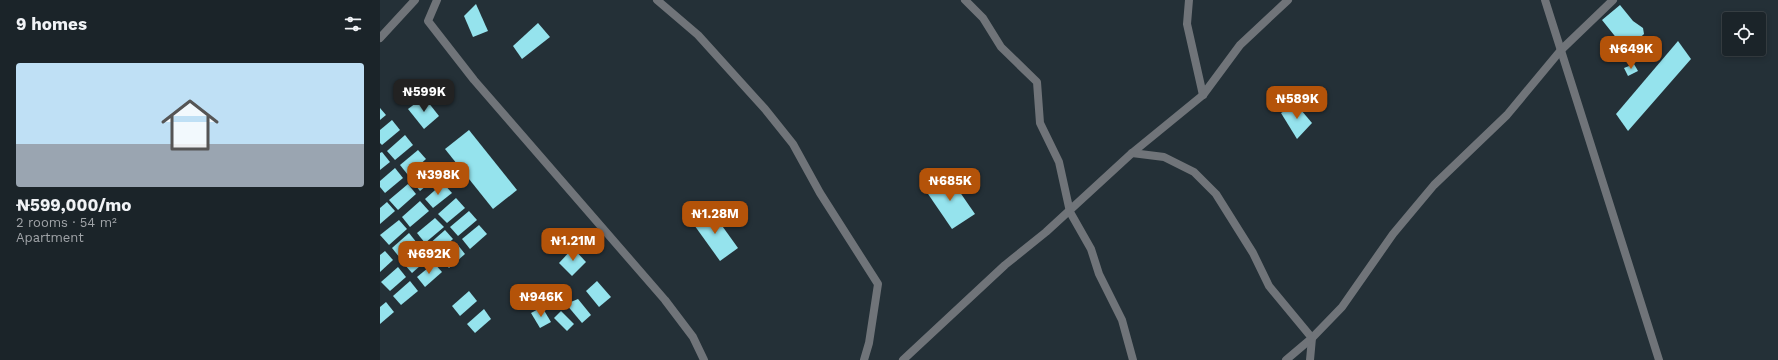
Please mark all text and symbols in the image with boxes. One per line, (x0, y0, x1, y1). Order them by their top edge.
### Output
map controls (1722, 12, 1766, 56)
button: locate (1722, 12, 1766, 56)
icon: filters (342, 13, 364, 35)
text: 9 homes (16, 14, 87, 34)
pin: ₦649K (1603, 36, 1659, 70)
text: ₦649K (1609, 41, 1653, 56)
pin: ₦599K (396, 79, 452, 113)
text: ₦599K (402, 84, 446, 99)
pin: ₦589K (1269, 86, 1325, 120)
icon: home (154, 89, 226, 161)
text: ₦589K (1275, 91, 1319, 106)
pin: ₦398K (410, 162, 466, 196)
text: ₦398K (416, 167, 460, 182)
pin: ₦685K (922, 168, 978, 202)
text: ₦685K (928, 173, 972, 188)
text: ₦599,000/mo (16, 195, 132, 215)
pin: ₦1.28M (682, 201, 748, 235)
text: ₦1.28M (691, 206, 739, 221)
text: 2 rooms · 54 m² (16, 215, 117, 230)
pin: ₦1.21M (540, 228, 606, 262)
text: Apartment (16, 230, 84, 245)
text: ₦1.21M (550, 233, 596, 248)
pin: ₦692K (401, 241, 457, 275)
text: ₦692K (407, 246, 451, 261)
pin: ₦946K (513, 284, 569, 318)
text: ₦946K (519, 289, 563, 304)

